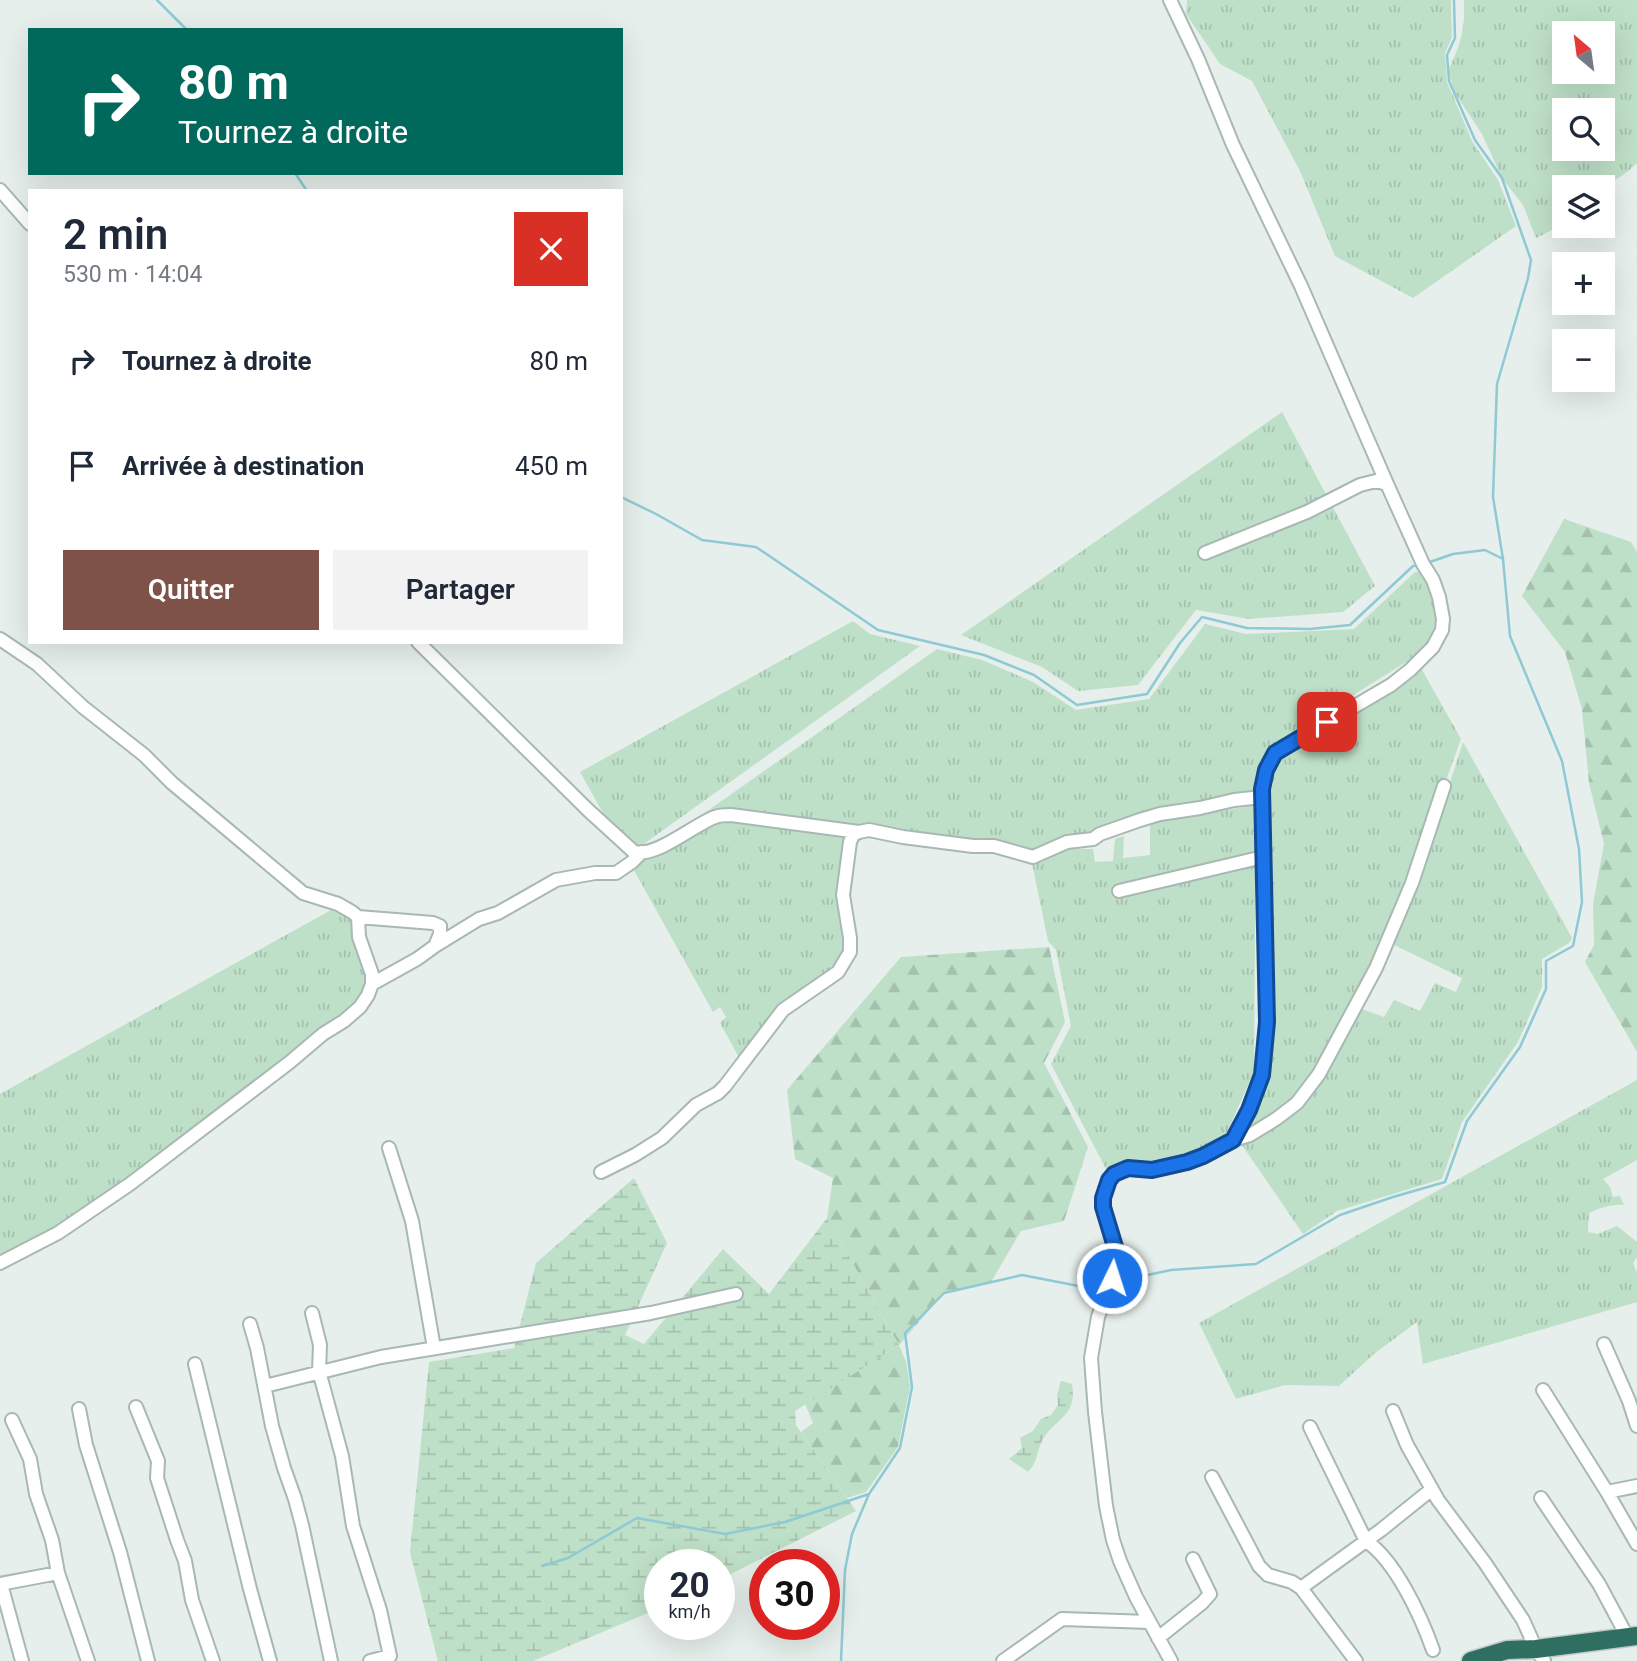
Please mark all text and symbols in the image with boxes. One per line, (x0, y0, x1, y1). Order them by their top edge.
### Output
north arrow (1552, 21, 1615, 84)
map controls (1552, 21, 1615, 392)
text: 80 m (178, 54, 289, 111)
icon: right (63, 56, 154, 147)
button: search (1552, 98, 1615, 161)
text: Tournez à droite (178, 113, 408, 151)
button: layers (1552, 175, 1615, 238)
text: 2 min (63, 210, 168, 259)
button: close (514, 212, 588, 286)
button: + (1552, 252, 1615, 315)
text: 530 m · 14:04 (63, 261, 202, 288)
button: − (1552, 329, 1615, 392)
icon: right (63, 342, 101, 380)
text: Tournez à droite (122, 346, 312, 376)
text: 80 m (530, 346, 588, 376)
icon: arrive (63, 447, 101, 485)
text: Arrivée à destination (122, 451, 364, 481)
text: 450 m (515, 451, 588, 481)
button: Quitter (63, 550, 319, 630)
button: Partager (333, 550, 588, 630)
pin (1297, 692, 1357, 752)
icon: arrive (1308, 703, 1346, 741)
position arrow (1075, 1241, 1149, 1315)
speed limit sign: 30 (749, 1549, 840, 1640)
text: 20 (669, 1565, 710, 1606)
text: km/h (668, 1601, 711, 1622)

